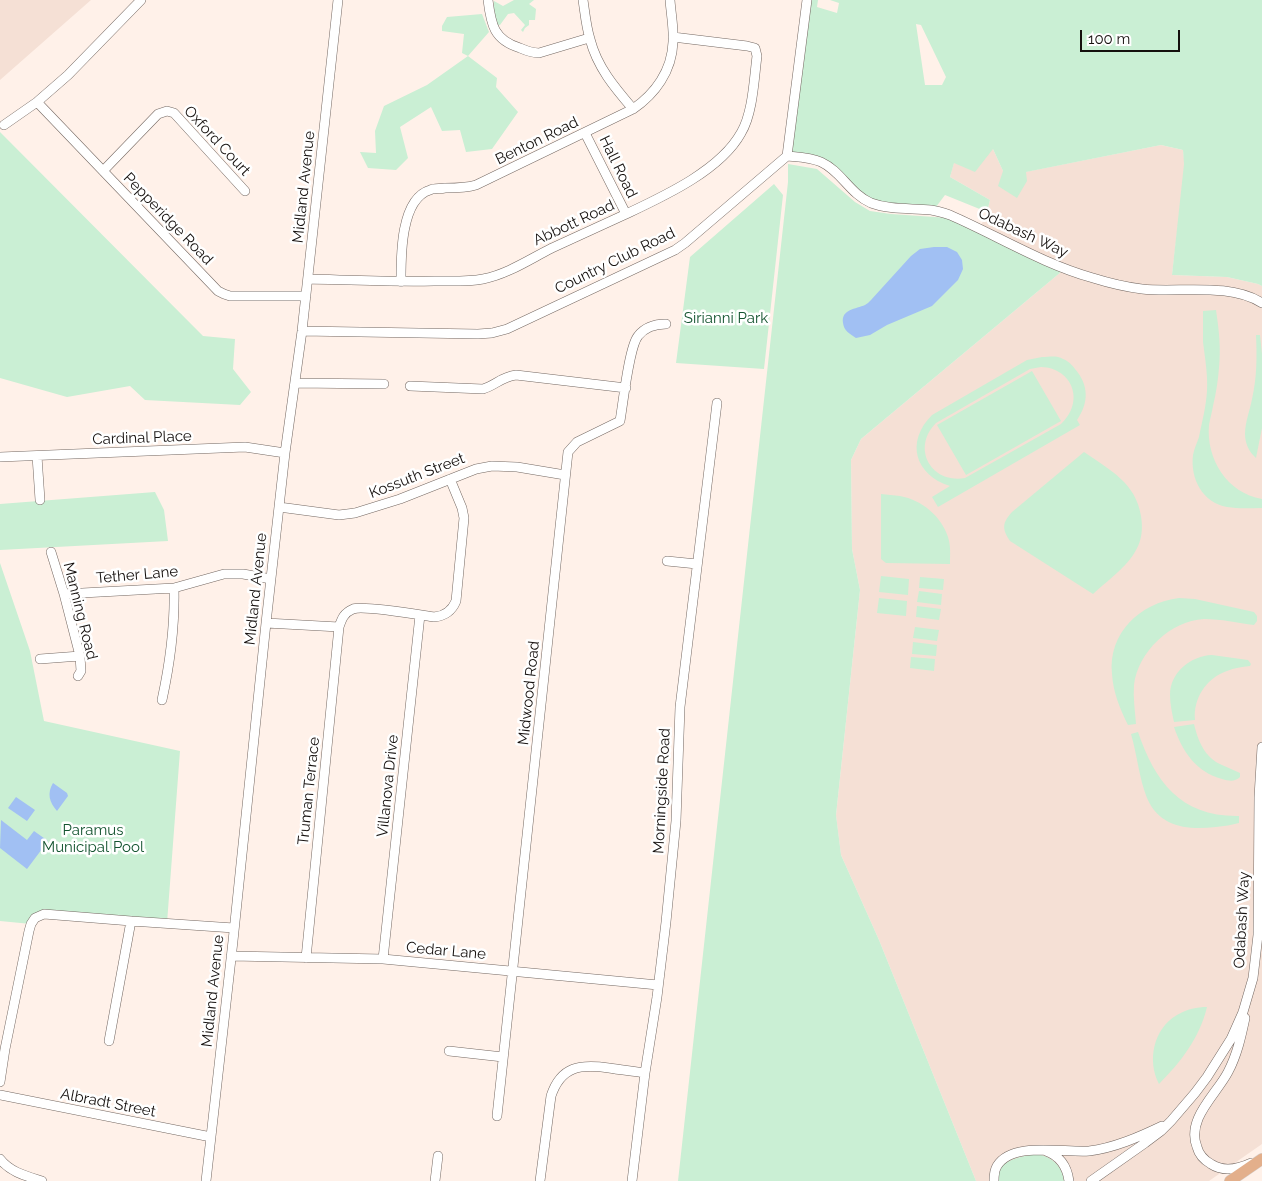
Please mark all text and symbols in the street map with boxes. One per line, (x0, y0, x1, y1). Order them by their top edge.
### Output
scale bar (1082, 20, 1182, 52)
text: 100 m (1088, 30, 1130, 48)
street label: Oxford Court (180, 102, 254, 180)
street label: Benton Road (493, 113, 581, 169)
street label: Midland Avenue (289, 130, 319, 244)
street label: Hall Road (595, 133, 641, 201)
street label: Pepperidge Road (119, 169, 217, 269)
street label: Abbott Road (531, 196, 617, 250)
street label: Odabash Way (975, 204, 1071, 262)
street label: Country Club Road (552, 224, 678, 298)
park label: Sirianni Park (684, 309, 768, 327)
street label: Cardinal Place (92, 427, 192, 449)
street label: Kossuth Street (367, 450, 467, 502)
street label: Midland Avenue (241, 532, 271, 646)
street label: Manning Road (59, 560, 101, 662)
street label: Tether Lane (95, 562, 179, 588)
street label: Midwood Road (515, 640, 543, 746)
street label: Morningside Road (650, 728, 674, 854)
street label: Villanova Drive (374, 734, 402, 838)
street label: Truman Terrace (294, 736, 324, 846)
park label: Paramus Municipal Pool (42, 821, 144, 856)
street label: Odabash Way (1230, 871, 1254, 969)
street label: Midland Avenue (198, 934, 228, 1048)
street label: Cedar Lane (405, 939, 487, 963)
street label: Albradt Street (59, 1085, 157, 1121)

